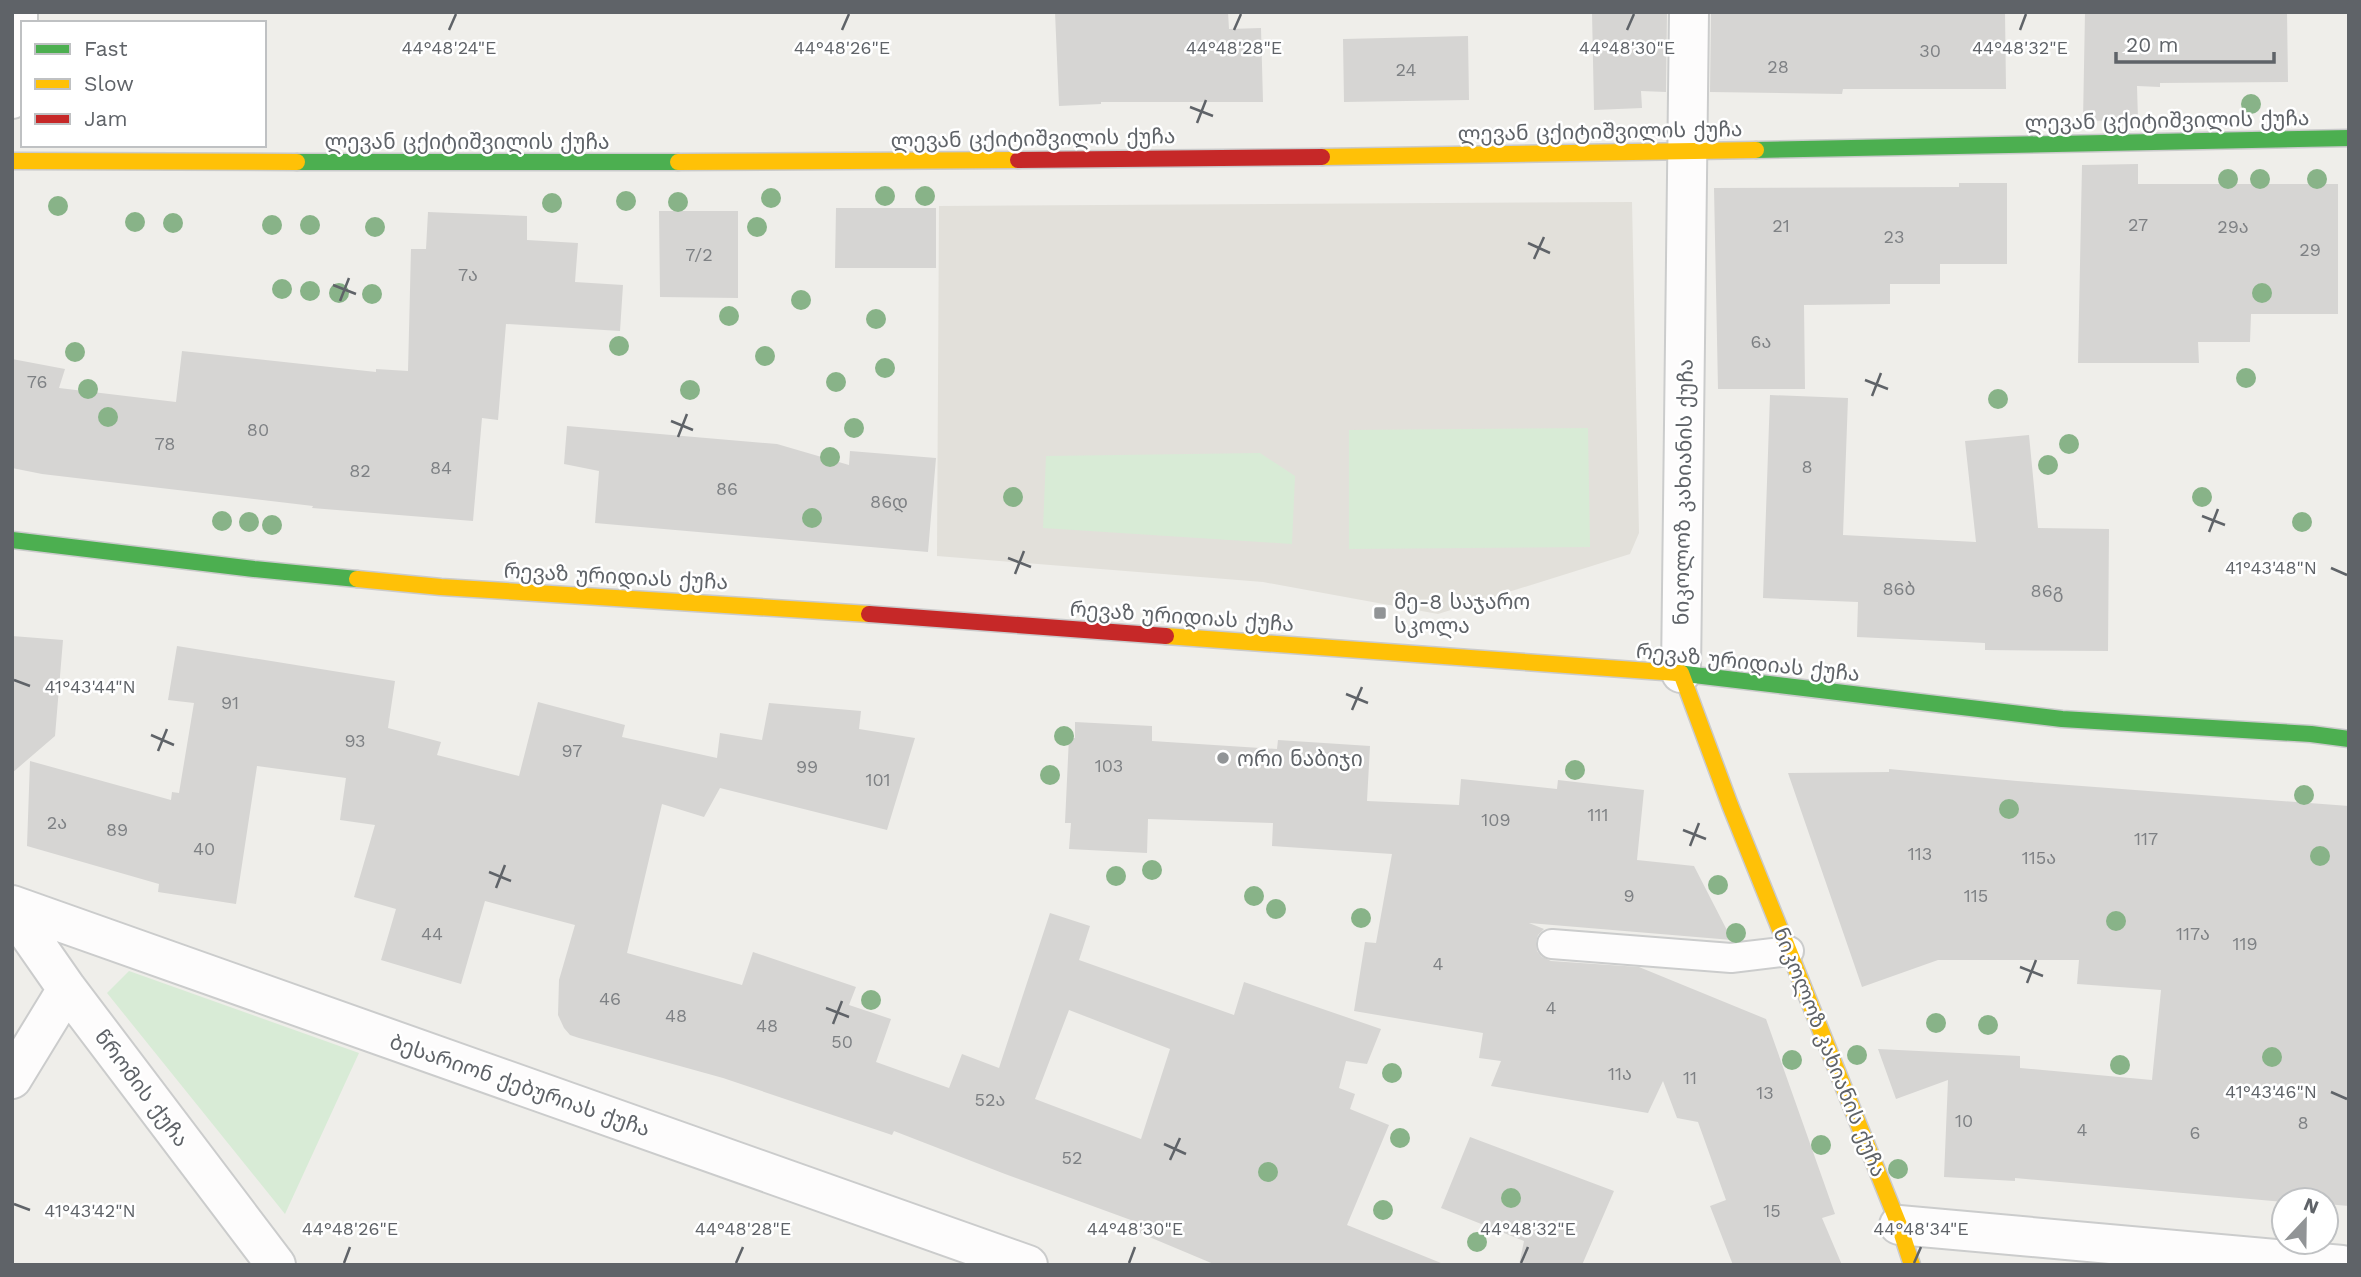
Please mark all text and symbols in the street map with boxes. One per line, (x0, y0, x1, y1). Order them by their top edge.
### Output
legend (21, 21, 266, 147)
scale bar (2116, 21, 2274, 65)
text: 20 m (2126, 32, 2178, 57)
text: Fast (84, 36, 128, 61)
text: 44°48'24"E (402, 37, 496, 58)
text: 44°48'26"E (794, 37, 890, 58)
text: 44°48'28"E (1186, 37, 1282, 58)
text: 44°48'30"E (1579, 37, 1675, 58)
text: 44°48'32"E (1972, 37, 2068, 58)
house number: 30 (1919, 40, 1941, 61)
house number: 28 (1767, 56, 1789, 77)
house number: 24 (1396, 59, 1416, 80)
text: Slow (84, 71, 134, 96)
street label: ლევან ცქიტიშვილის ქუჩა (2024, 105, 2310, 136)
text: Jam (84, 106, 127, 131)
street label: ლევან ცქიტიშვილის ქუჩა (1457, 116, 1743, 147)
street label: ლევან ცქიტიშვილის ქუჩა (890, 123, 1176, 154)
street label: ლევან ცქიტიშვილის ქუჩა (325, 129, 609, 155)
house number: 27 (2128, 214, 2148, 235)
house number: 21 (1772, 215, 1790, 236)
house number: 29ა (2217, 216, 2249, 237)
house number: 23 (1884, 226, 1905, 247)
house number: 29 (2299, 239, 2321, 260)
house number: 7/2 (685, 244, 713, 265)
house number: 7ა (458, 264, 478, 285)
house number: 6ა (1751, 331, 1771, 352)
street label: ნიკოლოზ კახიანის ქუჩა (1668, 358, 1699, 626)
house number: 76 (27, 371, 47, 392)
house number: 80 (247, 419, 269, 440)
house number: 78 (155, 433, 175, 454)
house number: 8 (1801, 456, 1813, 477)
house number: 84 (430, 457, 452, 478)
house number: 82 (349, 460, 371, 481)
house number: 86 (716, 478, 738, 499)
house number: 86დ (870, 491, 908, 513)
text: 41°43'48"N (2225, 557, 2317, 578)
street label: რევაზ ურიდიას ქუჩა (503, 558, 729, 595)
house number: 86ბ (1883, 578, 1915, 599)
house number: 86გ (2031, 580, 2063, 602)
place label: მე-8 საჯარო სკოლა (1394, 589, 1530, 639)
street label: რევაზ ურიდიას ქუჩა (1069, 596, 1295, 637)
marker: მე-8 საჯარო სკოლა (1372, 605, 1388, 621)
street label: რევაზ ურიდიას ქუჩა (1635, 638, 1861, 687)
text: 41°43'44"N (44, 676, 136, 697)
house number: 91 (221, 692, 239, 713)
house number: 93 (344, 730, 366, 751)
house number: 97 (562, 740, 582, 761)
place label: ორი ნაბიჯი (1237, 746, 1363, 771)
marker: ორი ნაბიჯი (1215, 750, 1231, 766)
house number: 103 (1095, 755, 1123, 776)
house number: 99 (796, 756, 818, 777)
house number: 101 (865, 769, 891, 790)
house number: 111 (1587, 804, 1609, 825)
house number: 109 (1481, 809, 1511, 830)
house number: 2ა (47, 812, 67, 833)
house number: 89 (106, 819, 128, 840)
house number: 117 (2134, 828, 2158, 849)
house number: 40 (193, 838, 215, 859)
house number: 113 (1908, 843, 1932, 864)
house number: 115ა (2022, 847, 2056, 868)
house number: 9 (1623, 885, 1635, 906)
house number: 115 (1964, 885, 1988, 906)
house number: 44 (421, 923, 443, 944)
house number: 117ა (2176, 923, 2210, 944)
street label: ნიკოლოზ კახიანის ქუჩა (1768, 924, 1892, 1181)
house number: 119 (2232, 933, 2258, 954)
house number: 4 (1433, 953, 1444, 974)
house number: 46 (599, 988, 621, 1009)
house number: 4 (1546, 997, 1557, 1018)
house number: 48 (665, 1005, 687, 1026)
house number: 48 (756, 1015, 778, 1036)
street label: წრომის ქუჩა (90, 1025, 194, 1151)
street label: ბესარიონ ქებურიას ქუჩა (386, 1029, 654, 1141)
house number: 50 (831, 1031, 853, 1052)
house number: 11ა (1608, 1063, 1632, 1084)
house number: 11 (1683, 1067, 1697, 1088)
text: 41°43'46"N (2225, 1081, 2317, 1102)
house number: 13 (1756, 1082, 1774, 1103)
house number: 52ა (975, 1089, 1005, 1110)
house number: 10 (1955, 1110, 1973, 1131)
house number: 8 (2297, 1112, 2309, 1133)
house number: 4 (2077, 1119, 2088, 1140)
house number: 6 (2190, 1122, 2200, 1143)
house number: 52 (1062, 1147, 1082, 1168)
north arrow (2270, 1186, 2340, 1256)
text: N (2300, 1192, 2322, 1219)
text: 41°43'42"N (44, 1200, 136, 1221)
house number: 15 (1763, 1200, 1781, 1221)
text: 44°48'26"E (302, 1218, 398, 1239)
text: 44°48'28"E (695, 1218, 791, 1239)
text: 44°48'30"E (1087, 1218, 1183, 1239)
text: 44°48'32"E (1480, 1218, 1576, 1239)
text: 44°48'34"E (1873, 1218, 1969, 1239)

